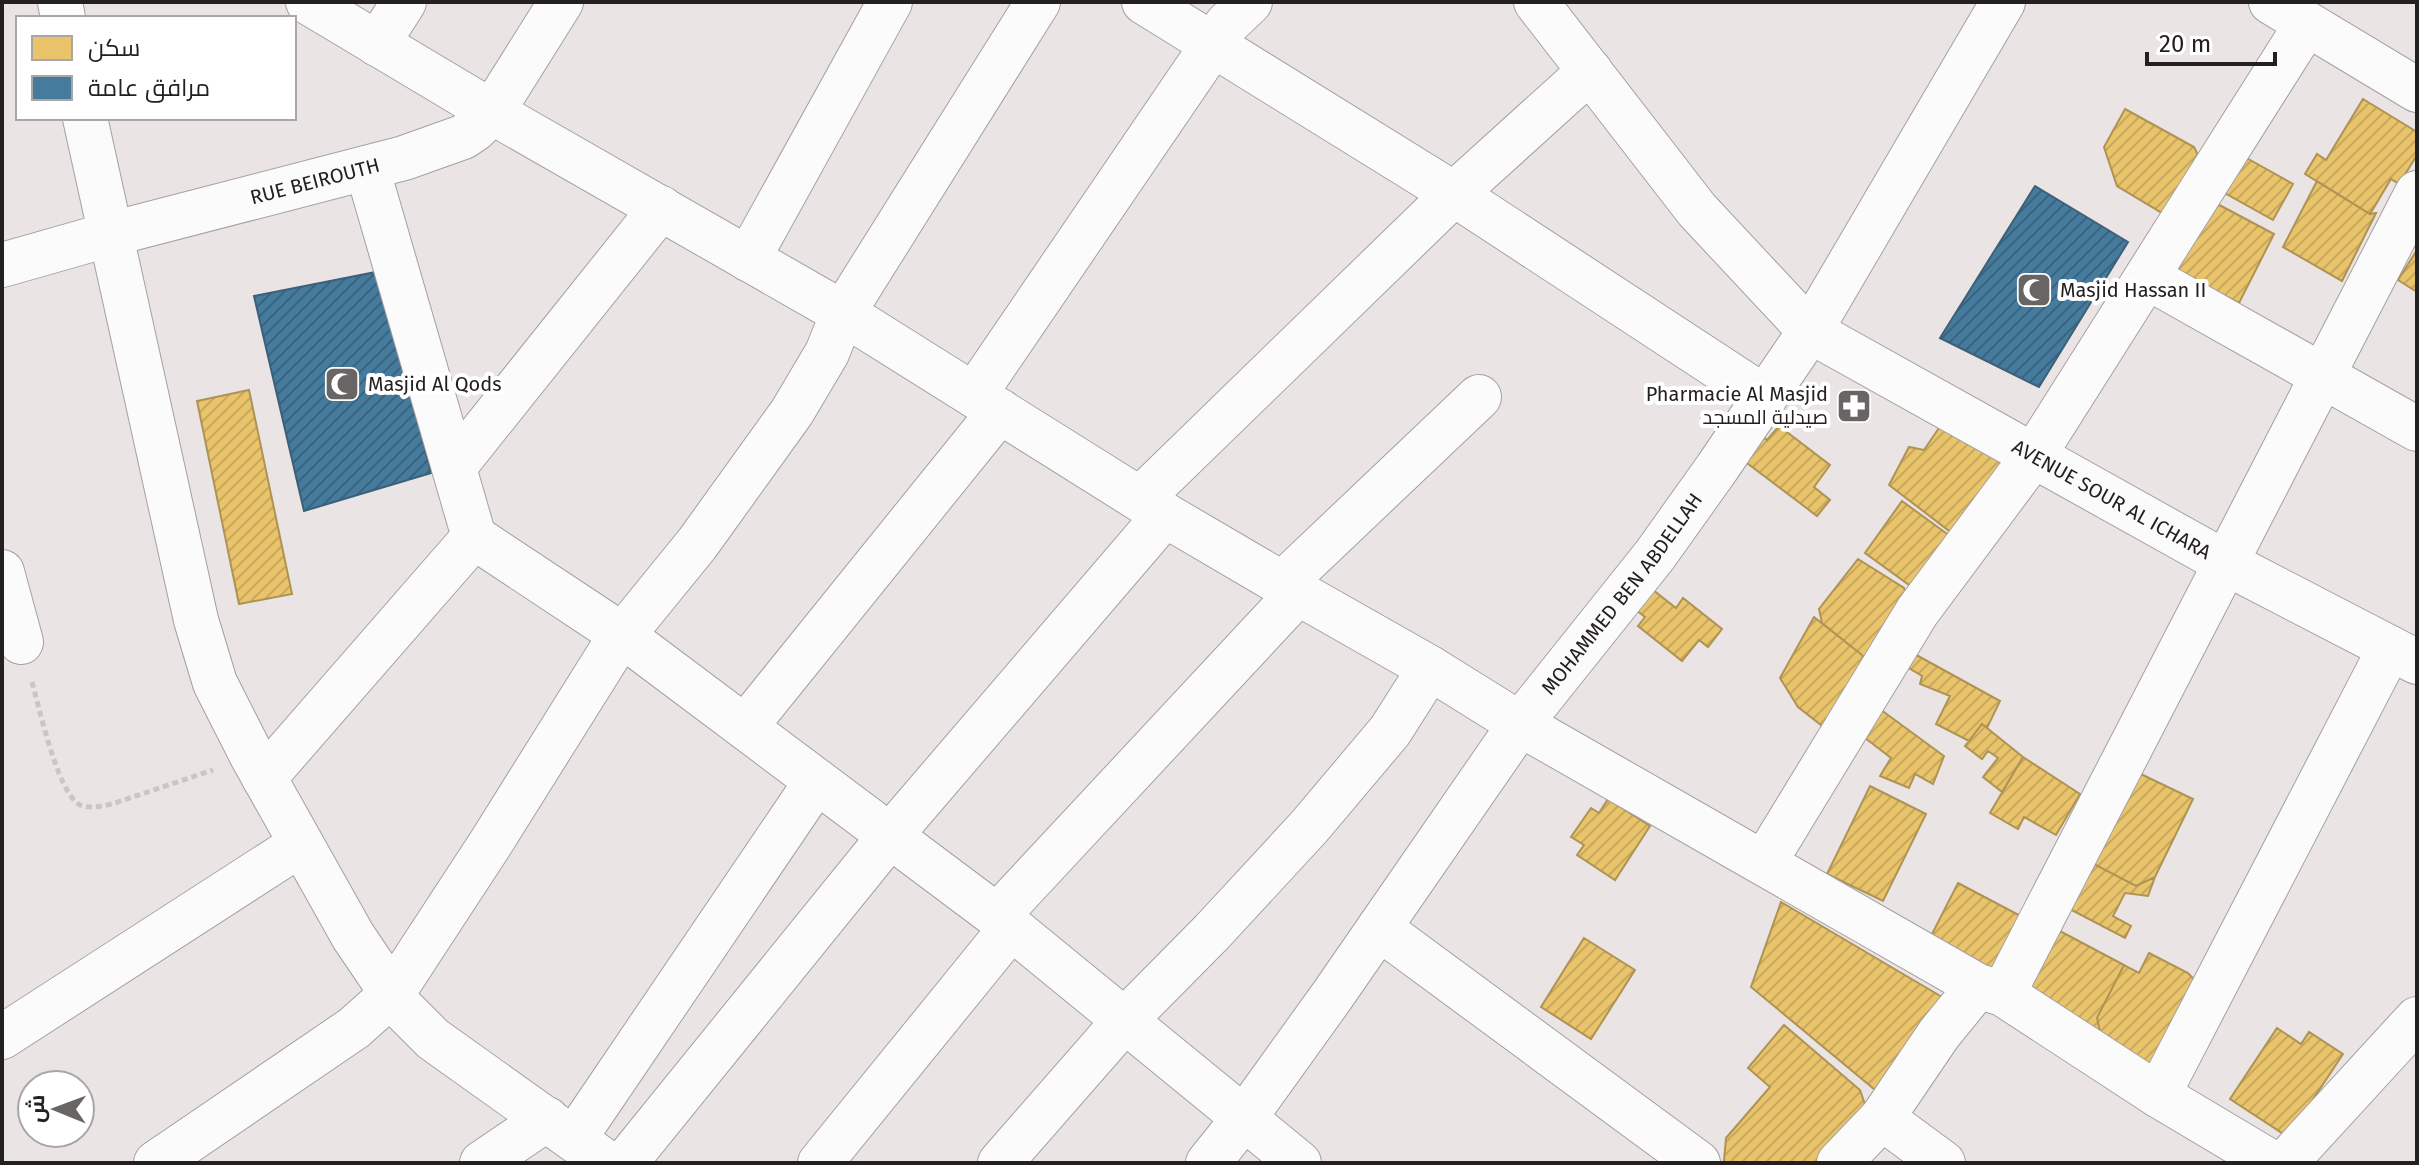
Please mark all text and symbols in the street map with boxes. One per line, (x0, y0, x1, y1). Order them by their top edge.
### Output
legend (16, 16, 296, 120)
scale bar (2147, 16, 2275, 66)
text: 20 m (2159, 30, 2211, 58)
text: سكن (88, 34, 140, 62)
text: مرافق عامة (88, 74, 210, 103)
street label: RUE BEIROUTH (248, 153, 382, 209)
mosque icon: Masjid Hassan II (2015, 271, 2053, 309)
place label: Masjid Hassan II (2060, 278, 2206, 302)
mosque icon: Masjid Al Qods (323, 365, 361, 403)
place label: Masjid Al Qods (368, 372, 502, 396)
place label: Pharmacie Al Masjid صيدلية المسجد (1646, 382, 1828, 429)
pharmacy icon: Pharmacie Al Masjid صيدلية المسجد (1835, 387, 1873, 425)
street label: AVENUE SOUR AL ICHARA (2008, 434, 2216, 565)
street label: MOHAMMED BEN ABDELLAH (1536, 488, 1707, 699)
north arrow (16, 1069, 96, 1149)
text: ش (23, 1094, 50, 1123)

